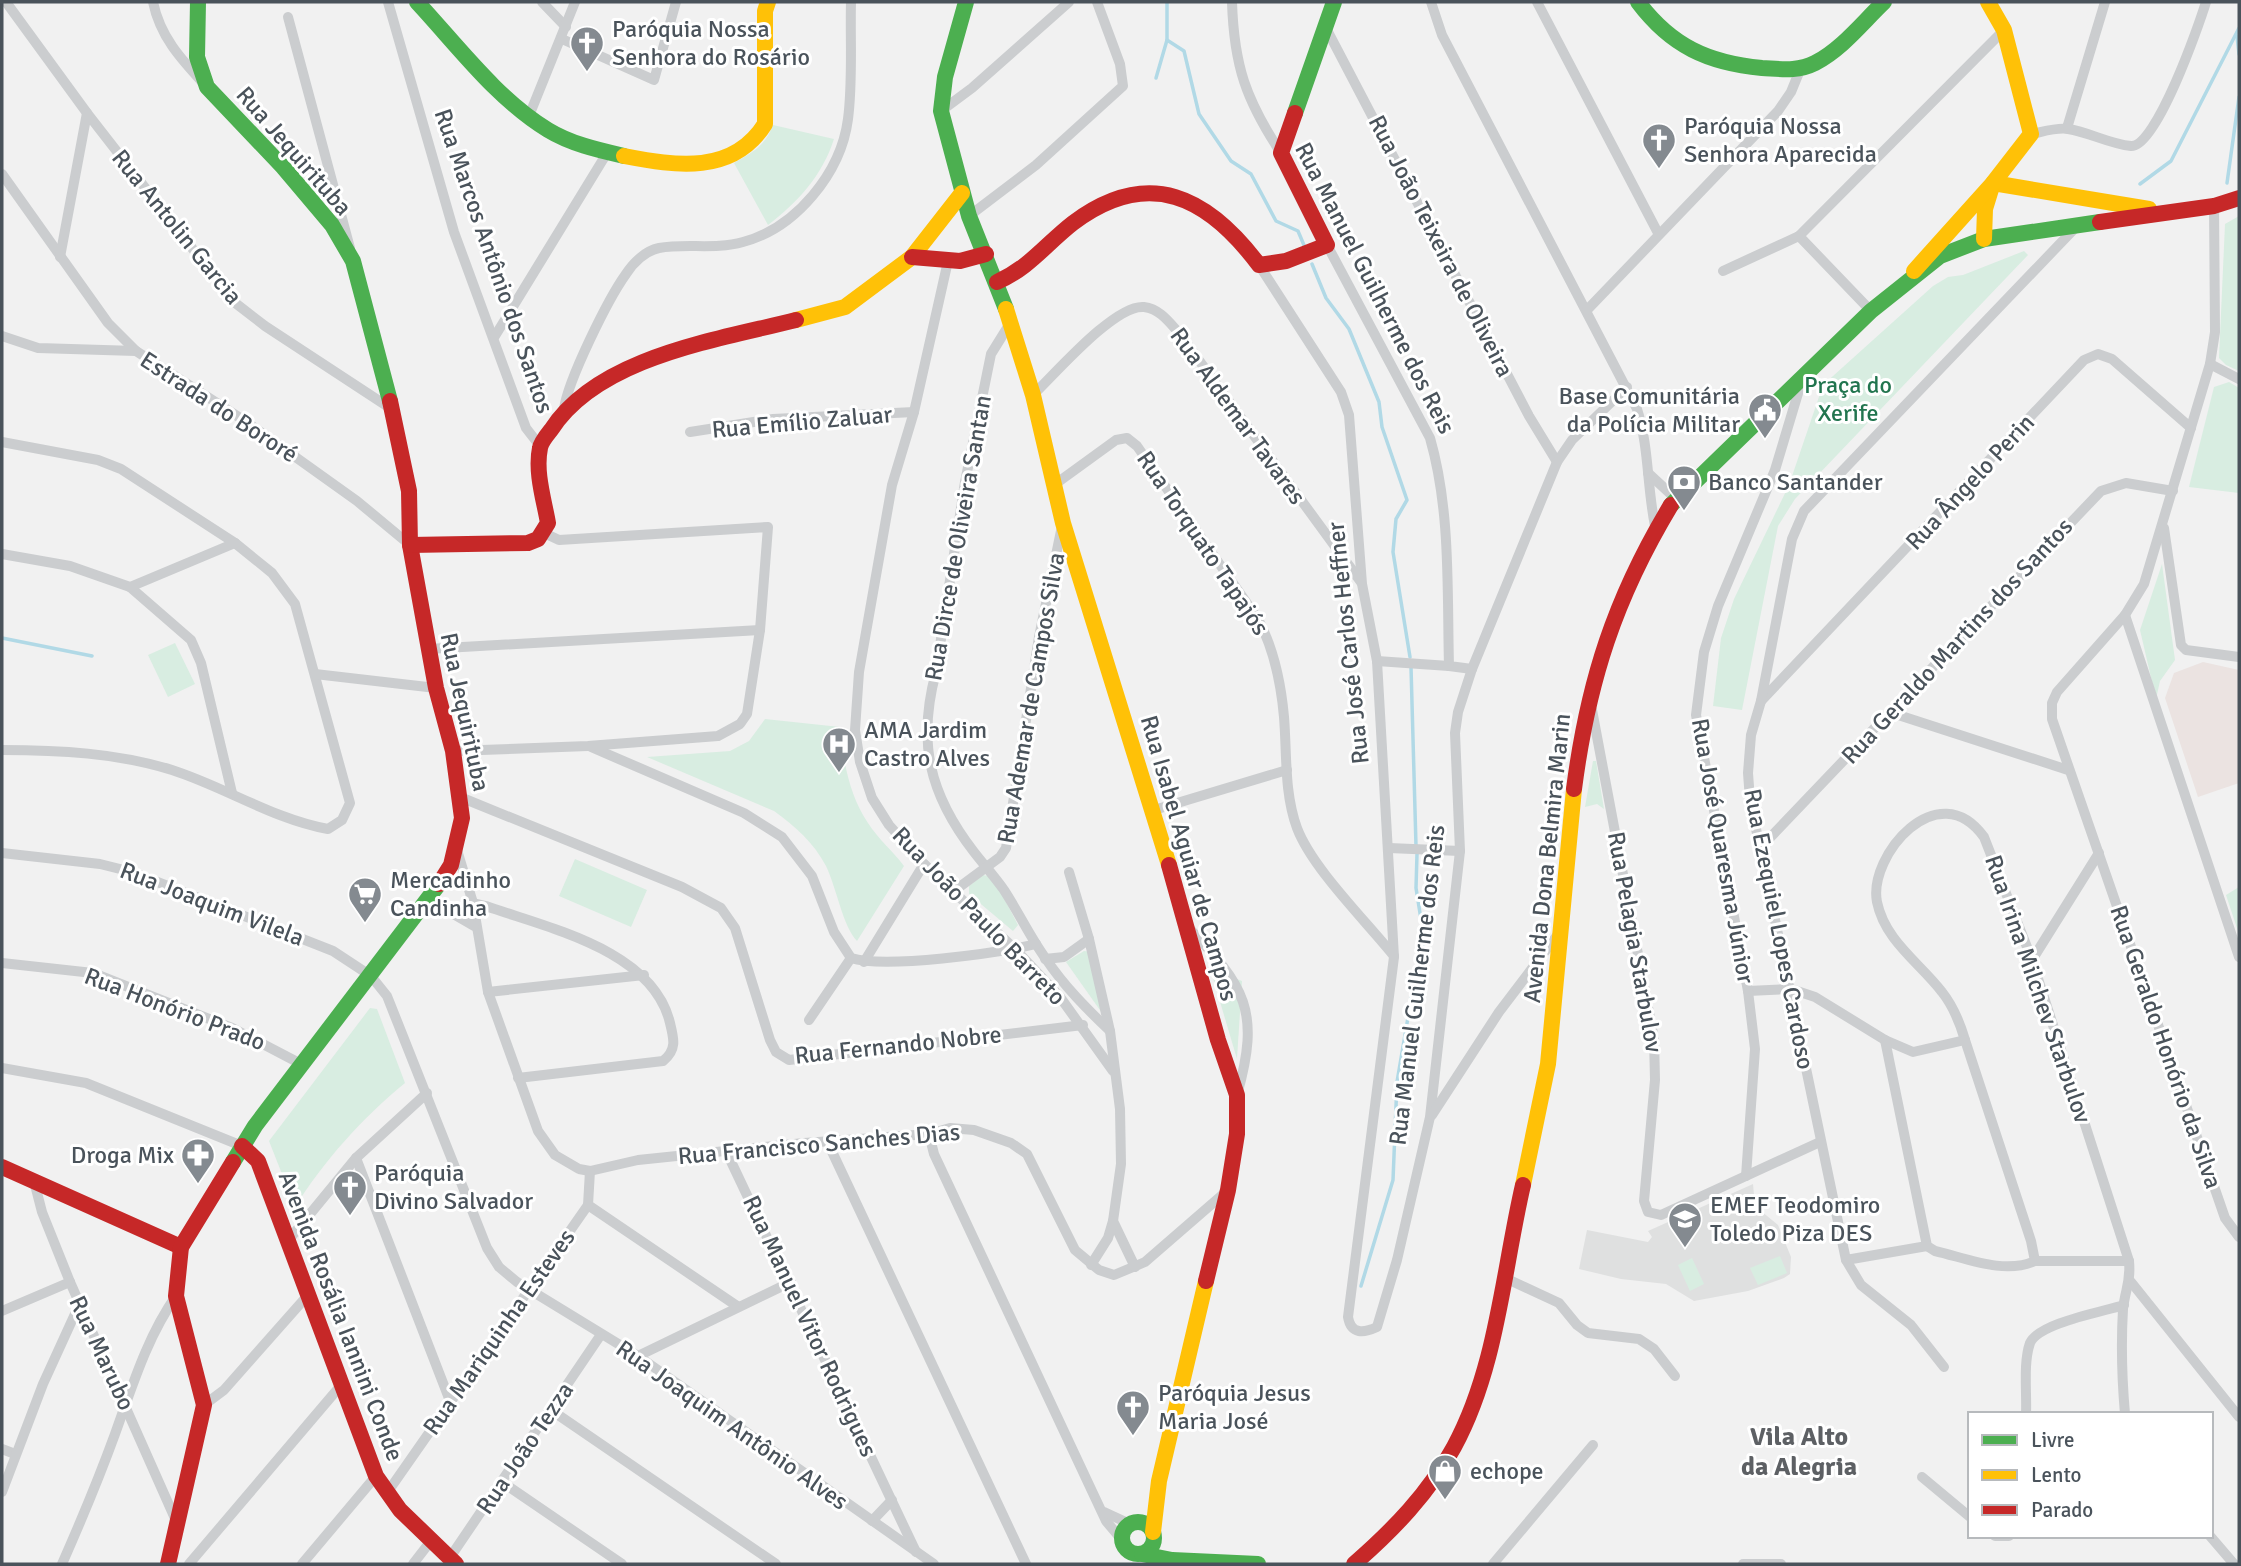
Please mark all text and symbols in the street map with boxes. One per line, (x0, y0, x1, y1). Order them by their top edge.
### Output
place label: Paróquia Nossa Senhora do Rosário (612, 14, 810, 72)
church icon: Paróquia Nossa Senhora do Rosário (568, 24, 606, 73)
street label: Rua Jequirituba (230, 80, 358, 222)
street label: Rua Marcos Antônio dos Santos (428, 105, 560, 417)
street label: Rua João Teixeira de Oliveira (1362, 110, 1520, 382)
place label: Paróquia Nossa Senhora Aparecida (1684, 111, 1877, 169)
church icon: Paróquia Nossa Senhora Aparecida (1640, 121, 1678, 170)
street label: Rua Manuel Guilherme dos Reis (1288, 137, 1462, 439)
street label: Rua Antolin Garcia (105, 143, 249, 311)
street label: Rua Aldemar Tavares (1164, 322, 1312, 510)
street label: Estrada do Bororé (134, 345, 304, 469)
park label: Praça do Xerife (1804, 370, 1892, 428)
place label: Base Comunitária da Polícia Militar (1559, 381, 1740, 439)
public building icon: Base Comunitária da Polícia Militar (1746, 391, 1784, 440)
street label: Rua Dirce de Oliveira Santan (918, 393, 998, 683)
street label: Rua Emílio Zaluar (711, 399, 894, 445)
street label: Rua Ângelo Perin (1899, 408, 2041, 556)
street label: Rua Torquato Tapajós (1130, 445, 1276, 641)
bank icon: Banco Santander (1665, 463, 1703, 512)
place label: Banco Santander (1708, 467, 1883, 497)
street label: Rua Geraldo Martins dos Santos (1835, 512, 2079, 770)
street label: Rua José Carlos Heffner (1320, 520, 1376, 766)
street label: Rua Ademar de Campos Silva (991, 550, 1071, 846)
street label: Rua Jequirituba (434, 630, 496, 794)
street label: Rua Isabel Aguiar de Campos (1134, 712, 1244, 1004)
street label: Avenida Dona Belmira Marin (1517, 712, 1577, 1004)
place label: AMA Jardim Castro Alves (864, 715, 990, 773)
street label: Rua José Quaresma Júnior (1685, 716, 1761, 986)
hospital icon: AMA Jardim Castro Alves (820, 725, 858, 774)
street label: Rua Ezequiel Lopes Cardoso (1737, 786, 1821, 1072)
street label: Rua João Paulo Barreto (886, 820, 1072, 1012)
street label: Rua Manuel Guilherme dos Reis (1382, 823, 1452, 1147)
street label: Rua Pelagia Starbulov (1601, 829, 1669, 1055)
street label: Rua Irina Milchev Starbulov (1978, 851, 2098, 1127)
street label: Rua Joaquim Vilela (116, 855, 308, 953)
place label: Mercadinho Candinha (390, 865, 511, 923)
supermarket icon: Mercadinho Candinha (346, 875, 384, 924)
street label: Rua Geraldo Honório da Silva (2103, 901, 2229, 1193)
street label: Rua Honório Prado (80, 961, 270, 1057)
street label: Rua Fernando Nobre (793, 1019, 1003, 1071)
street label: Rua Francisco Sanches Dias (677, 1117, 961, 1171)
pharmacy icon: Droga Mix (179, 1136, 217, 1185)
place label: Droga Mix (71, 1140, 174, 1170)
place label: Paróquia Divino Salvador (374, 1158, 533, 1216)
street label: Avenida Rosália Iannini Conde (272, 1167, 410, 1465)
church icon: Paróquia Divino Salvador (331, 1168, 369, 1217)
place label: EMEF Teodomiro Toledo Piza DES (1710, 1190, 1880, 1248)
street label: Rua Manuel Vitor Rodrigues (736, 1191, 884, 1461)
school or university icon: EMEF Teodomiro Toledo Piza DES (1666, 1200, 1704, 1249)
street label: Rua Mariquinha Esteves (417, 1223, 581, 1441)
street label: Rua Marubo (62, 1291, 142, 1415)
street label: Rua Joaquim Antônio Alves (610, 1333, 854, 1517)
street label: Rua João Tezza (470, 1376, 580, 1520)
place label: Paróquia Jesus Maria José (1158, 1378, 1311, 1436)
church icon: Paróquia Jesus Maria José (1114, 1388, 1152, 1437)
legend (1968, 1412, 2213, 1538)
district label: Vila Alto da Alegria (1741, 1421, 1857, 1483)
text: Livre (2031, 1427, 2074, 1453)
shop icon: echope (1426, 1452, 1464, 1501)
place label: echope (1470, 1456, 1544, 1486)
text: Lento (2031, 1462, 2081, 1488)
text: Parado (2031, 1497, 2093, 1523)

